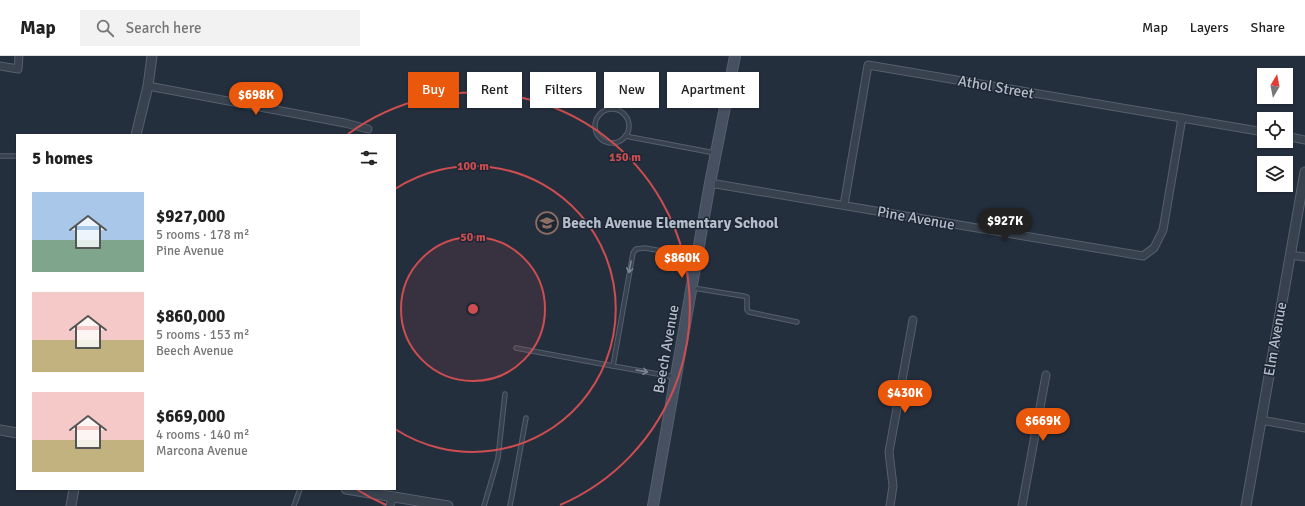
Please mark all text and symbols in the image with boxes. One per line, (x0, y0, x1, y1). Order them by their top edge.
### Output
search box (80, 10, 360, 46)
text: Map (20, 16, 56, 40)
icon: search (94, 17, 116, 39)
text: Search here (126, 19, 201, 37)
text: Map (1142, 19, 1168, 36)
text: Layers (1190, 19, 1229, 36)
text: Share (1251, 19, 1285, 36)
north arrow (1257, 68, 1293, 104)
map controls (1257, 68, 1293, 192)
street label: Athol Street (957, 71, 1035, 103)
chip: Buy (408, 72, 459, 108)
chip: Rent (467, 72, 522, 108)
chip: Filters (530, 72, 596, 108)
chip: New (604, 72, 659, 108)
chip: Apartment (667, 72, 759, 108)
pin: $698K (228, 82, 284, 116)
text: $698K (238, 87, 274, 103)
button: locate (1257, 112, 1293, 148)
icon: filters (358, 147, 380, 169)
text: 5 homes (32, 148, 93, 169)
text: 150 m (609, 150, 641, 165)
button: layers (1257, 156, 1293, 192)
text: 100 m (457, 159, 489, 174)
street label: Pine Avenue (876, 202, 956, 234)
text: $927,000 (156, 206, 225, 227)
icon: home (64, 208, 112, 256)
pin: $927K (977, 208, 1033, 242)
school or university icon: Beech Avenue Elementary School (534, 210, 560, 236)
text: $927K (987, 213, 1023, 229)
place label: Beech Avenue Elementary School (562, 214, 779, 232)
text: 5 rooms · 178 m² (156, 227, 249, 243)
text: 50 m (460, 230, 486, 245)
text: Pine Avenue (156, 243, 224, 259)
pin: $860K (654, 245, 710, 279)
text: $860K (664, 250, 700, 266)
one-way arrow (626, 260, 634, 273)
street label: Elm Avenue (1260, 300, 1290, 378)
centre of rings (466, 302, 480, 316)
street label: Beech Avenue (649, 303, 683, 395)
text: $860,000 (156, 306, 225, 327)
icon: home (64, 308, 112, 356)
text: 5 rooms · 153 m² (156, 327, 249, 343)
text: Beech Avenue (156, 343, 234, 359)
one-way arrow (635, 367, 648, 375)
pin: $430K (877, 380, 933, 414)
text: $430K (887, 385, 923, 401)
text: $669,000 (156, 406, 225, 427)
icon: home (64, 408, 112, 456)
pin: $669K (1015, 408, 1071, 442)
text: $669K (1025, 413, 1061, 429)
text: 4 rooms · 140 m² (156, 427, 249, 443)
text: Marcona Avenue (156, 443, 248, 459)

